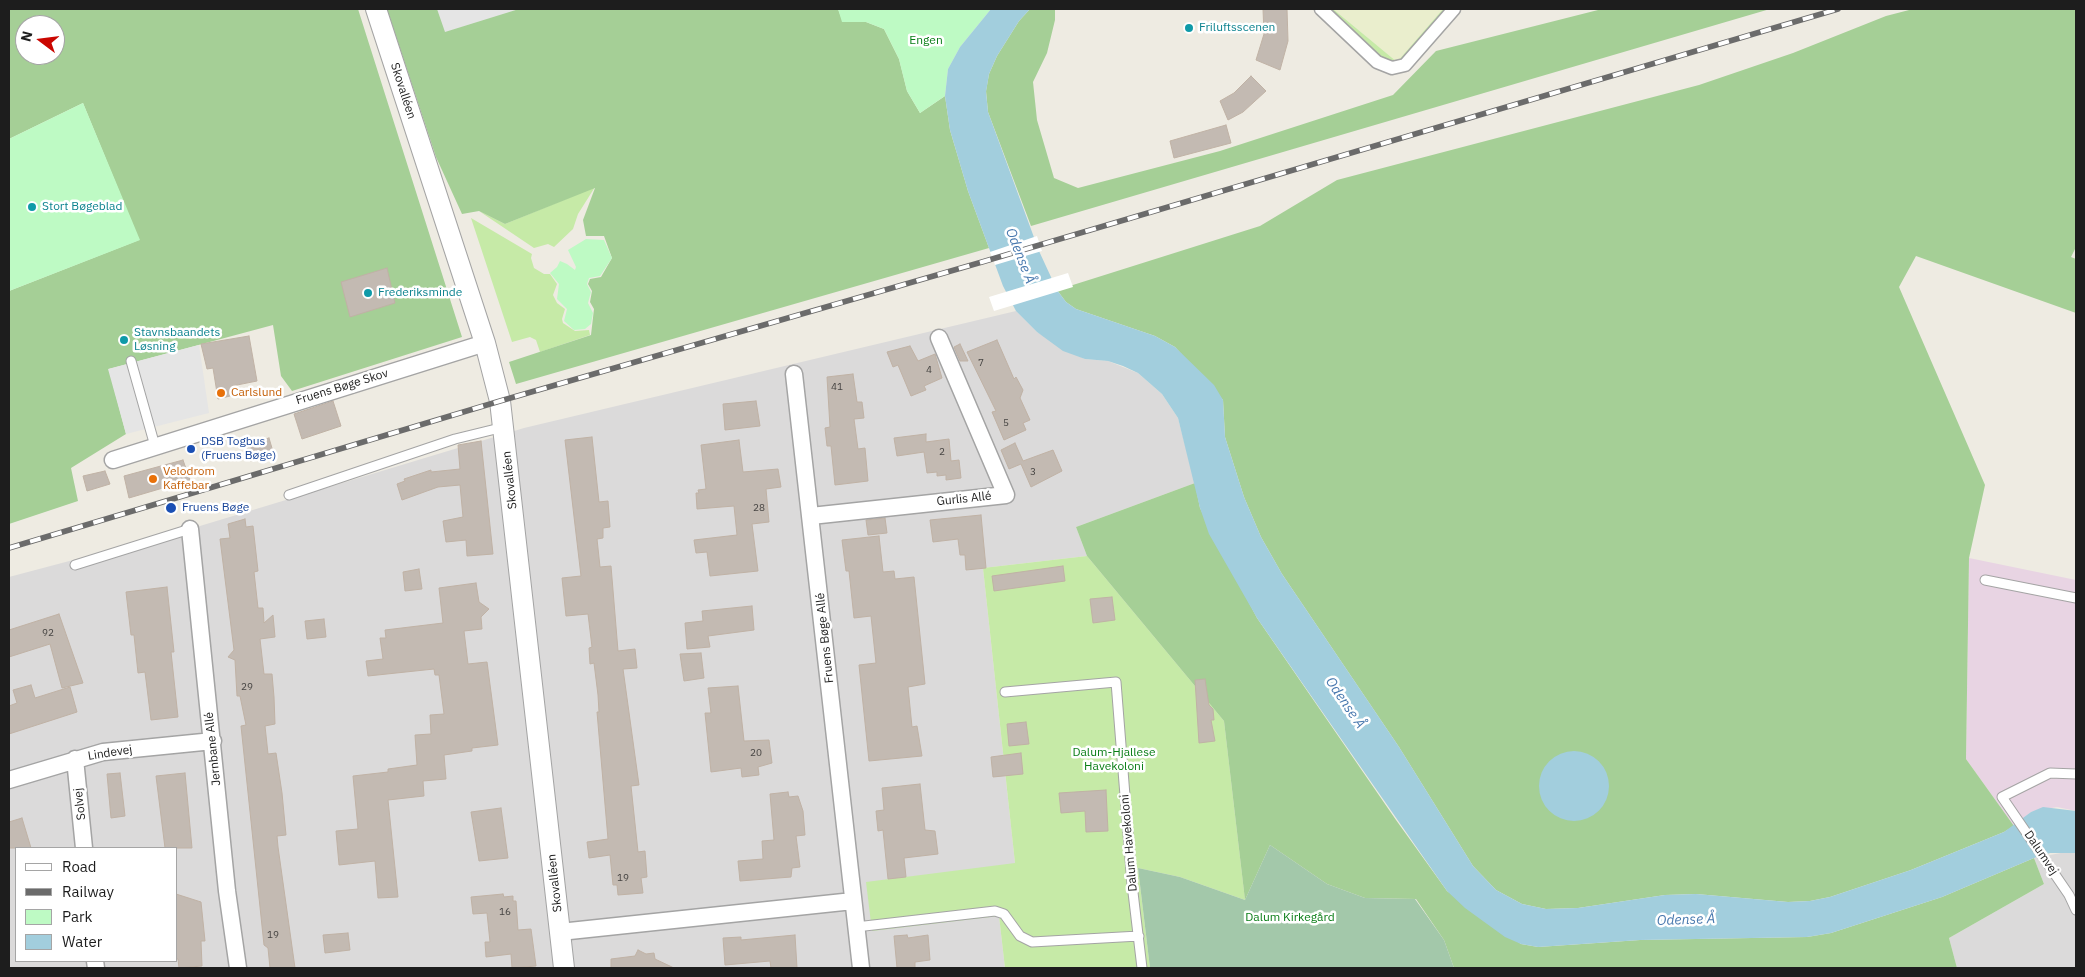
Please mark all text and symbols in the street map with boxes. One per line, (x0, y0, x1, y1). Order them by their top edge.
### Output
north arrow (15, 15, 65, 65)
place label: Friluftsscenen (1199, 21, 1275, 35)
marker: Friluftsscenen (1183, 22, 1195, 34)
text: N (16, 29, 36, 44)
park label: Engen (909, 34, 943, 48)
street label: Skovalléen (387, 61, 419, 121)
place label: Stort Bøgeblad (42, 200, 122, 214)
marker: Stort Bøgeblad (26, 201, 38, 213)
water label: Odense Å (1002, 226, 1038, 286)
place label: Frederiksminde (378, 286, 462, 300)
marker: Frederiksminde (362, 287, 374, 299)
place label: Stavnsbaandets Løsning (134, 326, 220, 354)
marker: Stavnsbaandets Løsning (118, 334, 130, 346)
house number: 7 (978, 357, 984, 369)
house number: 4 (926, 364, 932, 376)
street label: Fruens Bøge Skov (294, 366, 390, 408)
house number: 41 (831, 381, 843, 393)
place label: Carlslund (231, 386, 282, 400)
marker: Carlslund (215, 387, 227, 399)
house number: 5 (1003, 417, 1009, 429)
place label: DSB Togbus (Fruens Bøge) (201, 435, 276, 463)
marker: DSB Togbus (Fruens Bøge) (185, 443, 197, 455)
house number: 2 (939, 446, 945, 458)
street label: Skovalléen (500, 450, 520, 510)
place label: Velodrom Kaffebar (163, 465, 215, 493)
house number: 3 (1030, 466, 1036, 478)
marker: Velodrom Kaffebar (147, 473, 159, 485)
street label: Gurlis Allé (936, 489, 992, 509)
marker: Fruens Bøge (164, 501, 178, 515)
place label: Fruens Bøge (182, 501, 249, 515)
house number: 28 (753, 502, 765, 514)
street label: Fruens Bøge Allé (813, 592, 837, 684)
house number: 92 (42, 627, 54, 639)
water label: Odense Å (1322, 674, 1368, 732)
house number: 29 (241, 681, 253, 693)
street label: Jernbane Allé (202, 711, 224, 787)
street label: Lindevej (87, 742, 133, 764)
park label: Dalum-Hjallese Havekoloni (1072, 746, 1156, 774)
house number: 20 (750, 747, 762, 759)
street label: Solvej (71, 787, 89, 821)
street label: Dalum Havekoloni (1118, 794, 1140, 892)
street label: Dalumvej (2021, 828, 2061, 878)
legend (15, 847, 178, 962)
street label: Skovalléen (545, 853, 565, 913)
text: Road (62, 857, 97, 876)
house number: 19 (617, 872, 629, 884)
text: Railway (62, 882, 114, 901)
house number: 16 (499, 906, 511, 918)
text: Park (62, 907, 92, 926)
park label: Dalum Kirkegård (1245, 911, 1335, 925)
water label: Odense Å (1656, 911, 1716, 929)
house number: 19 (267, 929, 279, 941)
text: Water (62, 932, 102, 951)

